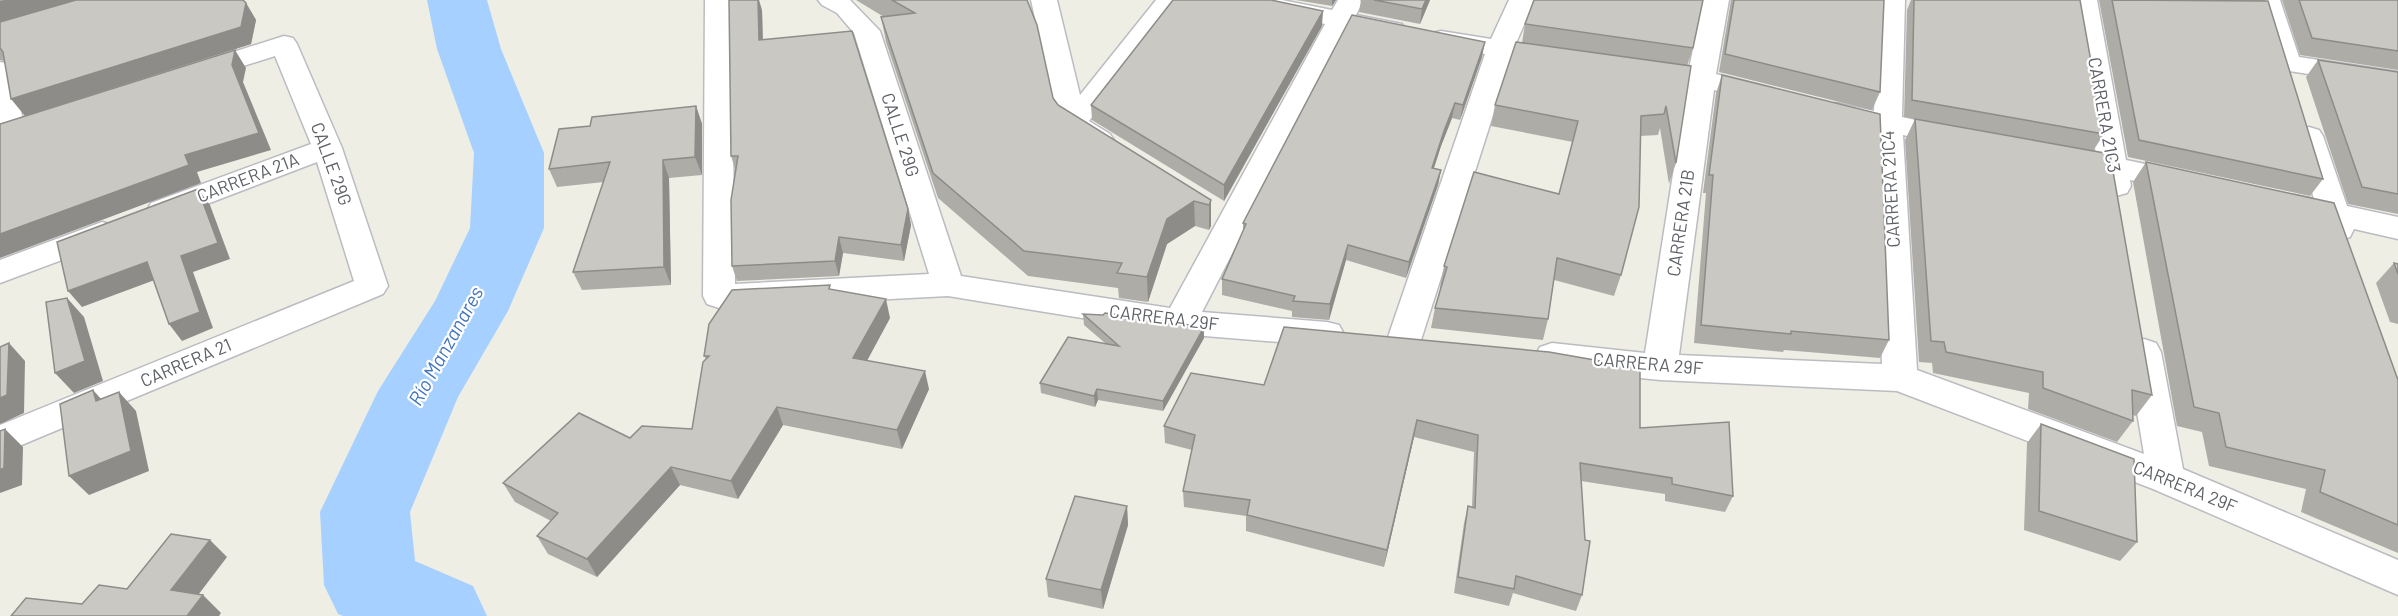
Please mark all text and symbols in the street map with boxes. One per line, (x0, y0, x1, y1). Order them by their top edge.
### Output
street label: CARRERA 21C3 (2084, 55, 2126, 174)
street label: CALLE 29G (877, 90, 925, 179)
street label: CALLE 29G (307, 119, 357, 208)
street label: CARRERA 21C4 (1876, 130, 1904, 248)
street label: CARRERA 21A (193, 147, 302, 207)
street label: CARRERA 21B (1662, 168, 1698, 278)
water label: Río Manzanares (403, 282, 488, 409)
street label: CARRERA 29F (1108, 299, 1220, 335)
street label: CARRERA 21 (137, 333, 234, 391)
street label: CARRERA 29F (1592, 347, 1704, 379)
street label: CARRERA 29F (2130, 455, 2241, 517)

